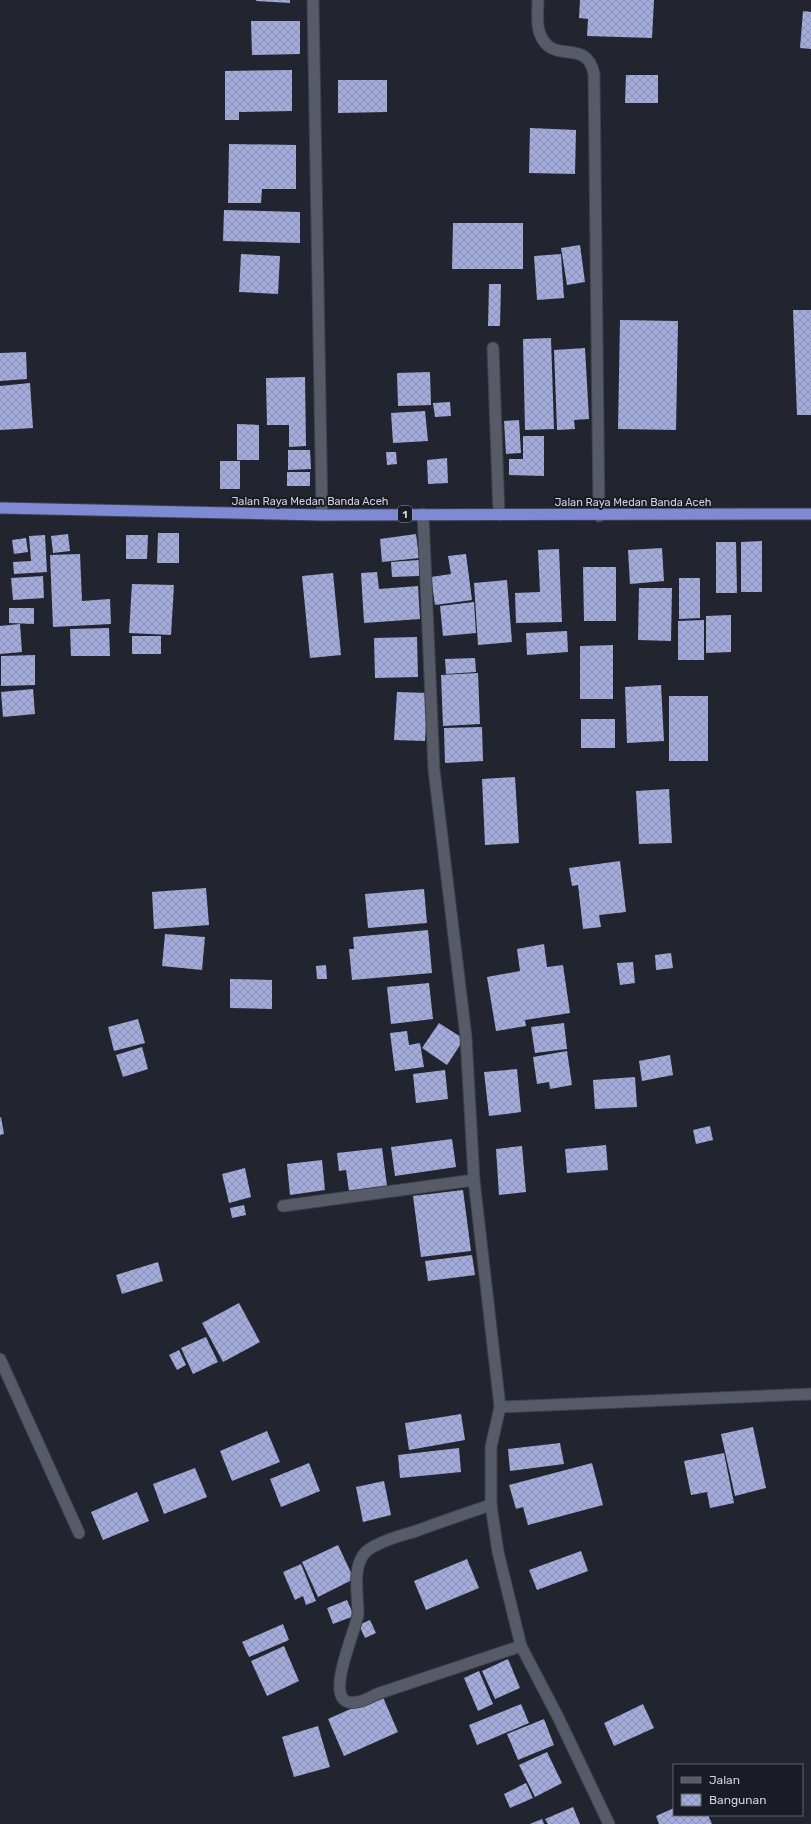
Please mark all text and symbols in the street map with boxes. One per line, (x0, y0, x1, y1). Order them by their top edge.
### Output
street label: Jalan Raya Medan Banda Aceh (231, 495, 389, 508)
street label: Jalan Raya Medan Banda Aceh (554, 496, 712, 509)
road number: 1 (398, 506, 412, 522)
legend (673, 1764, 803, 1816)
text: Jalan (709, 1773, 740, 1787)
text: Bangunan (709, 1793, 766, 1807)

